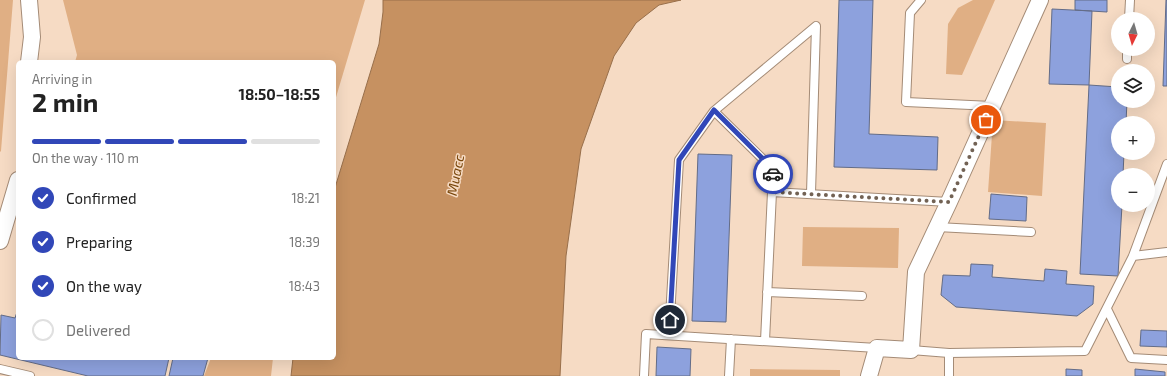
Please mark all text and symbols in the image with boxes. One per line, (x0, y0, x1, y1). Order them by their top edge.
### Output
north arrow (1111, 12, 1155, 56)
map controls (1111, 12, 1155, 212)
button: layers (1111, 64, 1155, 108)
text: Arriving in (32, 71, 92, 87)
text: 18:50–18:55 (238, 85, 320, 103)
text: 2 min (32, 86, 98, 117)
pin (969, 103, 1003, 137)
icon: bag (975, 109, 997, 131)
button: + (1111, 116, 1155, 160)
text: On the way · 110 m (32, 150, 139, 166)
water label: Миасс (443, 153, 467, 197)
courier (753, 154, 793, 194)
icon: car (762, 163, 784, 185)
button: − (1111, 168, 1155, 212)
icon: check (32, 187, 54, 209)
text: Confirmed (66, 189, 137, 207)
text: 18:21 (291, 190, 320, 206)
icon: check (32, 231, 54, 253)
text: Preparing (66, 233, 132, 251)
text: 18:39 (289, 234, 320, 250)
icon: check (32, 275, 54, 297)
text: On the way (66, 277, 142, 295)
text: 18:43 (289, 278, 320, 294)
pin (653, 303, 687, 337)
icon: home (659, 309, 681, 331)
text: Delivered (66, 321, 131, 339)

